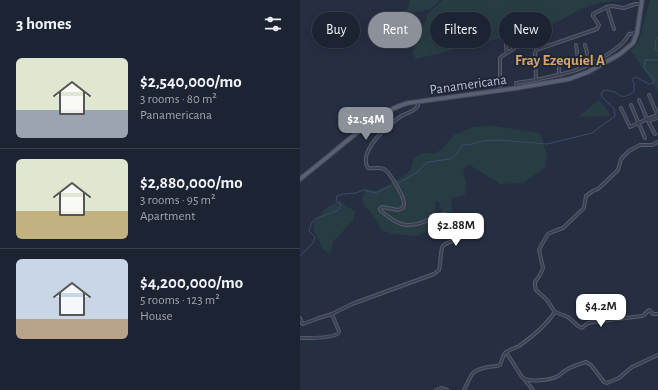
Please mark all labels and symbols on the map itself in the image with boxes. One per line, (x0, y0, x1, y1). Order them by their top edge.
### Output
district label: Fray Ezequiel A (515, 53, 605, 68)
street label: Panamericana (429, 73, 508, 97)
pin: $2.54M (333, 107, 399, 141)
pin: $2.88M (423, 213, 489, 247)
pin: $4.2M (573, 294, 629, 328)

